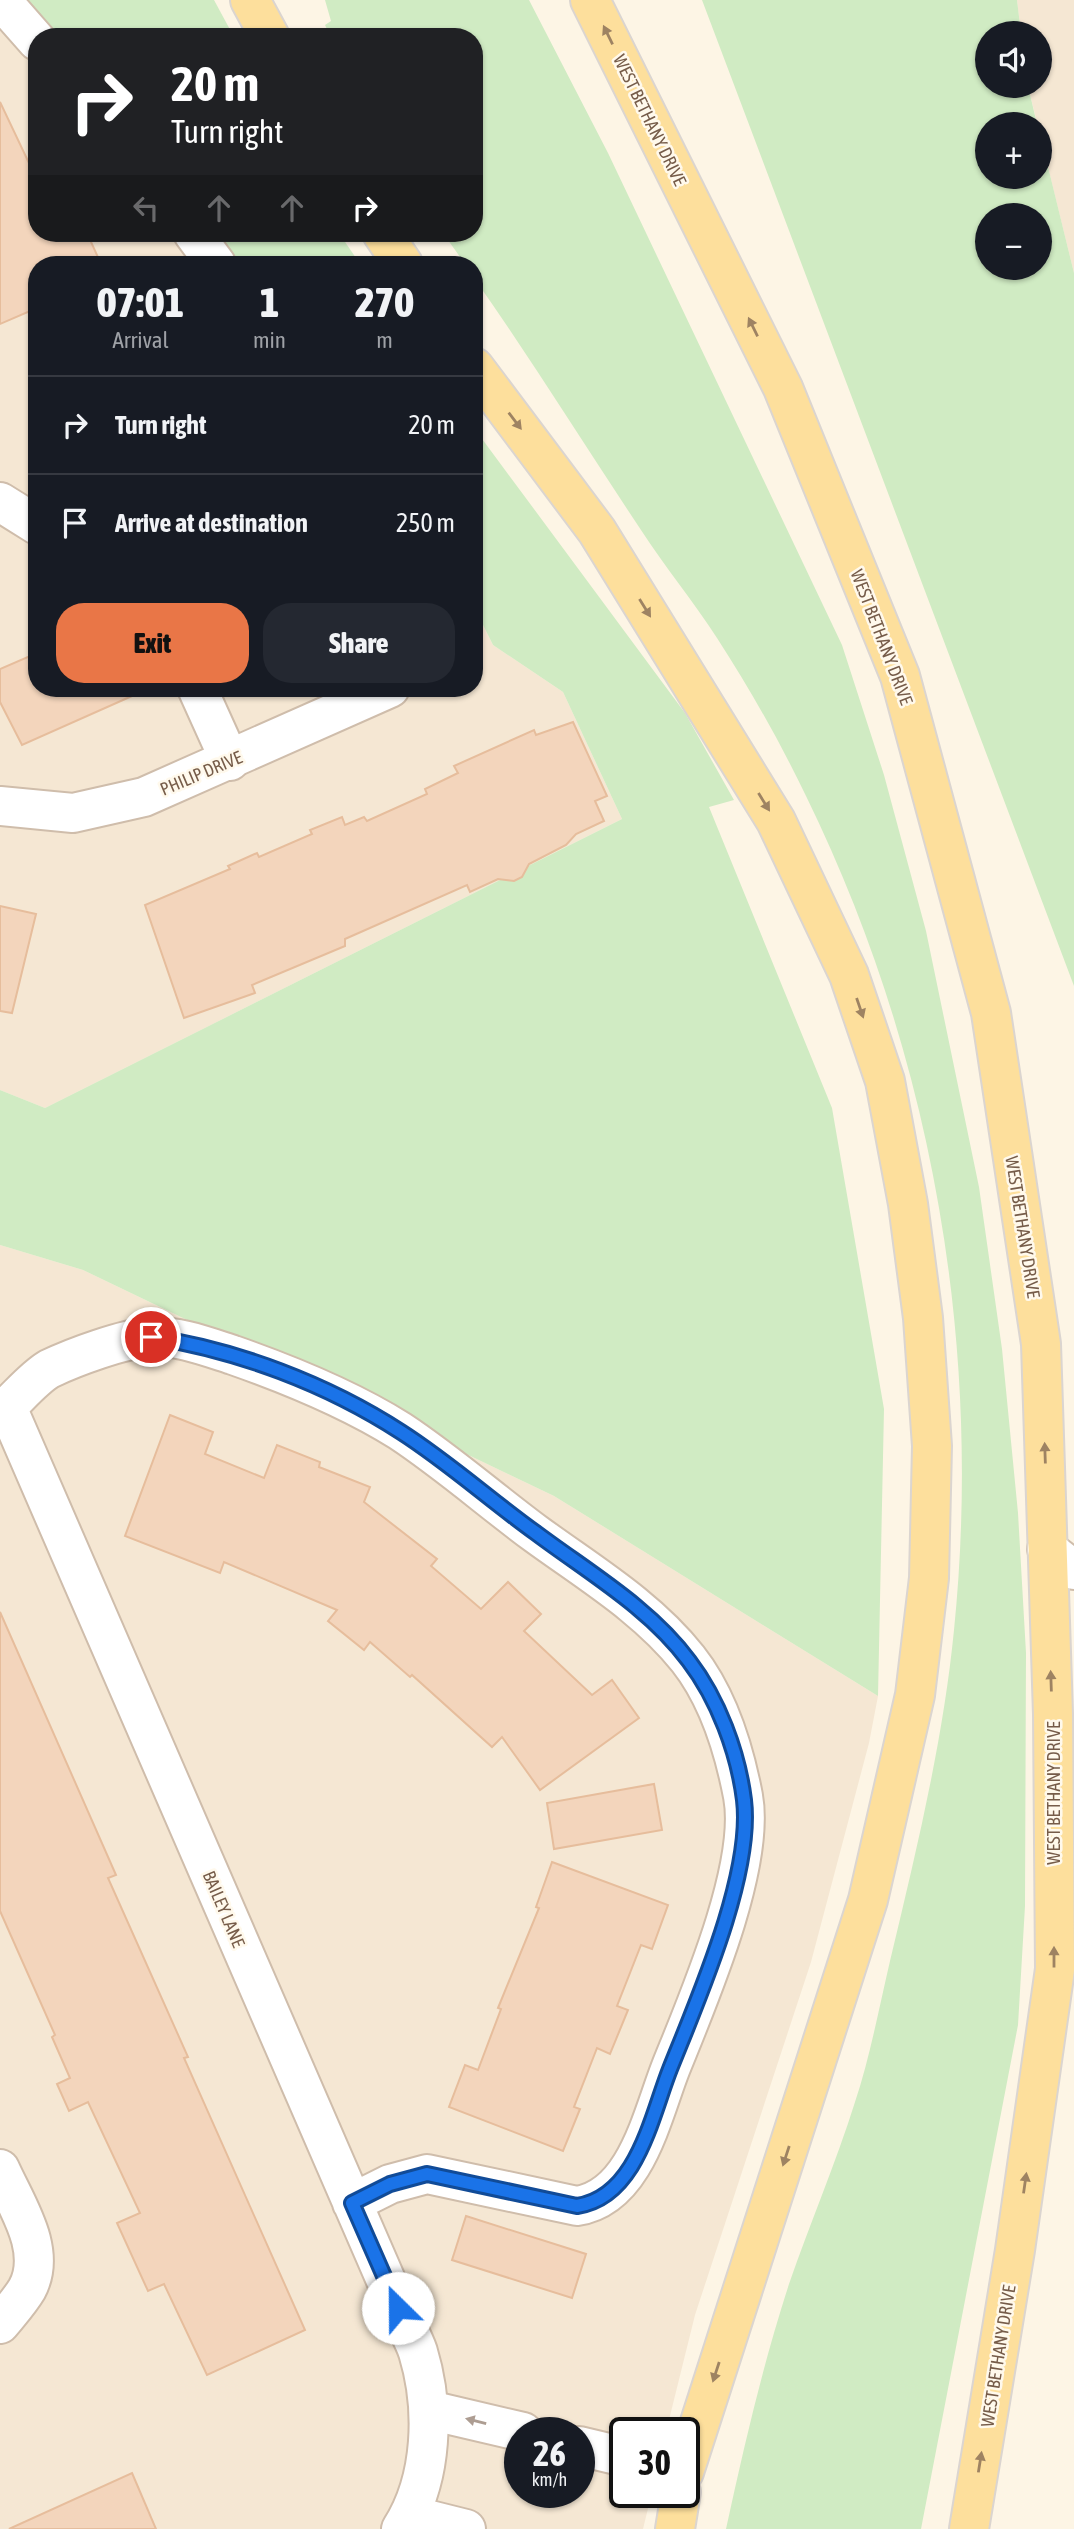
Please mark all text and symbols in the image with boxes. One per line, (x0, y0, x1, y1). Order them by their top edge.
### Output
map controls (975, 21, 1052, 280)
button: sound (975, 21, 1052, 98)
one-way arrow (602, 25, 613, 45)
street label: WEST BETHANY DRIVE (609, 51, 691, 189)
text: 20 m (171, 55, 259, 111)
icon: right (56, 56, 147, 147)
button: + (975, 112, 1052, 189)
text: Turn right (171, 113, 284, 150)
icon: left (127, 189, 165, 227)
icon: ahead (200, 189, 238, 227)
icon: ahead (273, 189, 311, 227)
icon: right (346, 189, 384, 227)
button: − (975, 203, 1052, 280)
text: 07:01 (97, 278, 184, 326)
text: 1 (260, 278, 279, 326)
text: 270 (355, 278, 414, 326)
one-way arrow (747, 317, 758, 337)
text: Arrival (112, 327, 169, 353)
text: min (253, 327, 286, 353)
text: m (376, 327, 393, 353)
icon: right (56, 406, 94, 444)
text: Turn right (115, 410, 206, 440)
text: 20 m (408, 410, 455, 440)
one-way arrow (508, 412, 522, 430)
icon: arrive (56, 504, 94, 542)
text: Arrive at destination (115, 508, 308, 538)
text: 250 m (396, 508, 455, 538)
street label: WEST BETHANY DRIVE (847, 566, 918, 708)
one-way arrow (638, 598, 651, 617)
button: Exit (56, 603, 249, 683)
button: Share (263, 603, 455, 683)
street label: PHILIP DRIVE (157, 746, 245, 800)
one-way arrow (758, 792, 771, 811)
one-way arrow (855, 997, 865, 1018)
street label: WEST BETHANY DRIVE (1001, 1155, 1045, 1300)
pin (121, 1307, 181, 1367)
icon: arrive (132, 1318, 170, 1356)
one-way arrow (1039, 1442, 1050, 1464)
one-way arrow (1046, 1670, 1057, 1692)
street label: WEST BETHANY DRIVE (1043, 1721, 1064, 1865)
street label: BAILEY LANE (198, 1868, 250, 1951)
one-way arrow (1048, 1946, 1060, 1968)
one-way arrow (781, 2146, 791, 2167)
one-way arrow (1019, 2172, 1030, 2194)
position arrow (361, 2271, 435, 2345)
street label: WEST BETHANY DRIVE (976, 2283, 1020, 2428)
one-way arrow (711, 2362, 721, 2383)
one-way arrow (465, 2415, 487, 2426)
speed limit sign: 30 (609, 2417, 700, 2508)
text: 26 (533, 2433, 566, 2473)
one-way arrow (975, 2451, 986, 2473)
text: km/h (532, 2469, 567, 2490)

